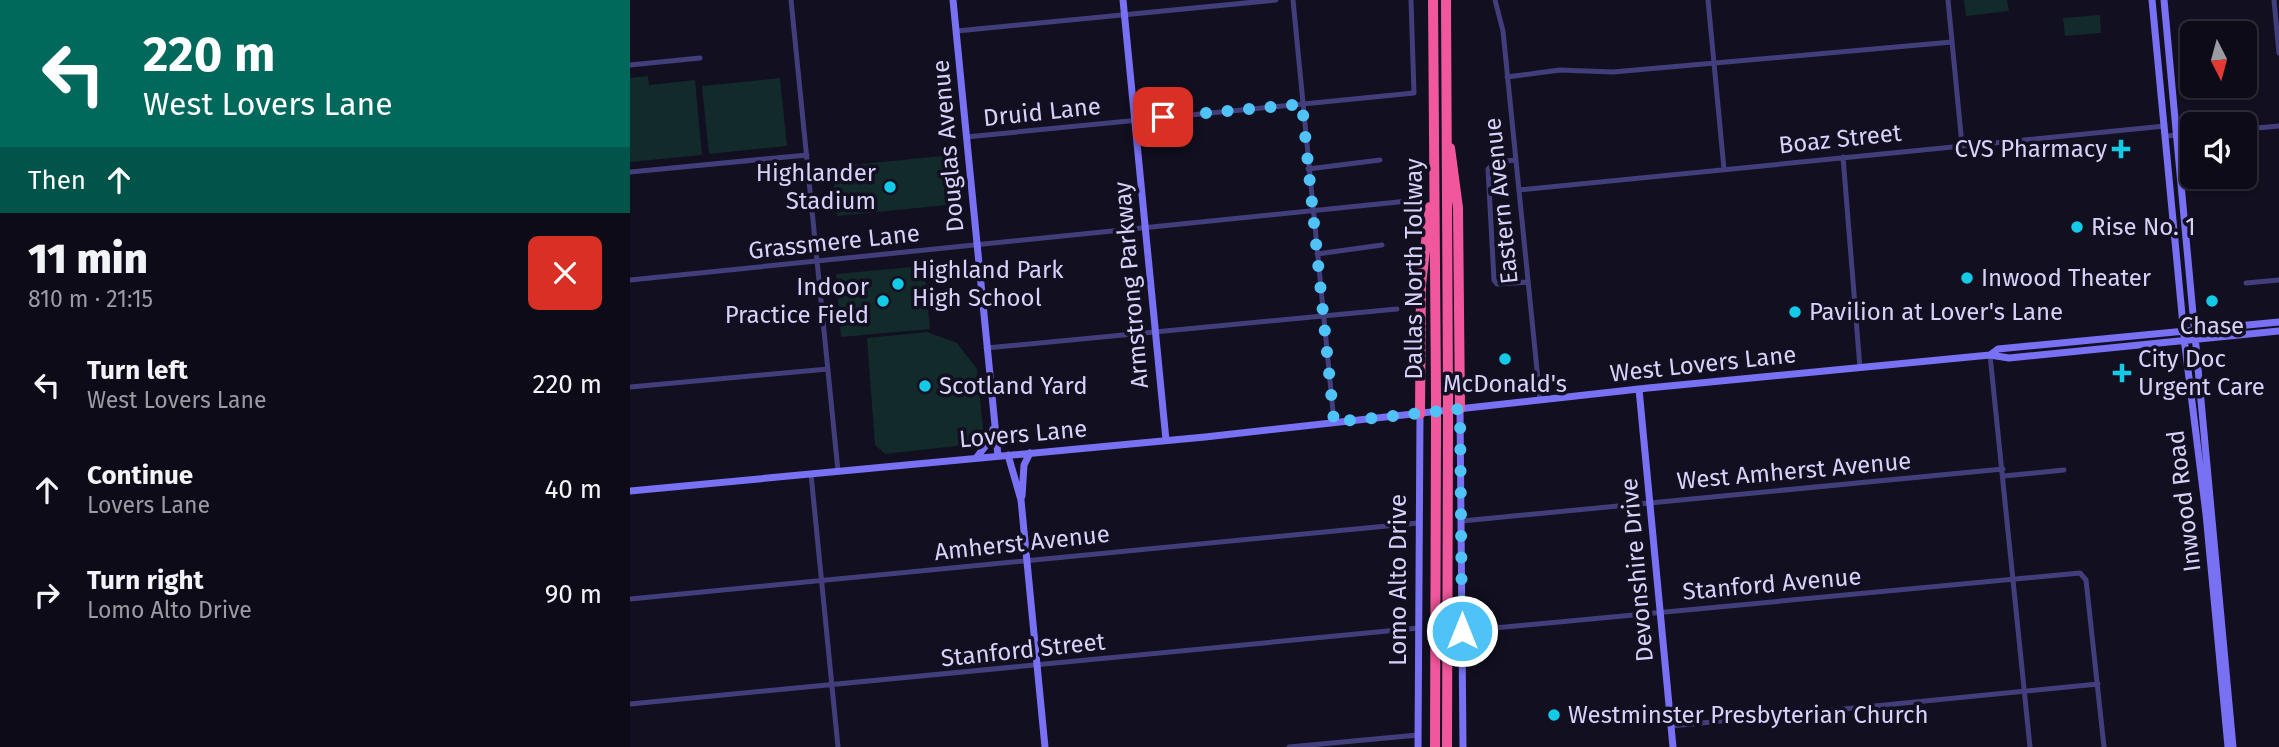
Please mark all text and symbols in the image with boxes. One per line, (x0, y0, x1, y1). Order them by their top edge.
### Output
north arrow (2180, 21, 2258, 98)
map controls (2180, 21, 2257, 189)
text: 220 m (143, 25, 275, 84)
icon: left (28, 28, 119, 119)
street label: Douglas Avenue (927, 59, 969, 233)
text: West Lovers Lane (143, 85, 393, 123)
pin (1133, 87, 1193, 147)
street label: Druid Lane (982, 92, 1102, 132)
icon: arrive (1144, 98, 1182, 136)
button: sound (2180, 112, 2257, 189)
street label: Eastern Avenue (1478, 116, 1524, 286)
street label: Boaz Street (1777, 119, 1903, 159)
place label: CVS Pharmacy (1954, 135, 2107, 163)
marker: CVS Pharmacy (2113, 141, 2129, 157)
street label: Dallas North Tollway (1400, 158, 1428, 380)
place label: Highlander Stadium (756, 159, 877, 215)
icon: ahead (100, 161, 138, 199)
text: Then (28, 165, 86, 196)
marker: Highlander Stadium (882, 179, 898, 195)
street label: Armstrong Parkway (1108, 180, 1154, 390)
place label: Rise No. 1 (2091, 213, 2196, 241)
street label: Grassmere Lane (747, 219, 921, 265)
marker: Rise No. 1 (2069, 219, 2085, 235)
text: 11 min (28, 234, 148, 284)
button: close (528, 236, 602, 310)
place label: Highland Park High School (912, 256, 1064, 312)
place label: Inwood Theater (1981, 264, 2152, 292)
marker: Inwood Theater (1959, 270, 1975, 286)
place label: Indoor Practice Field (725, 273, 870, 329)
marker: Highland Park High School (890, 276, 906, 292)
text: 810 m · 21:15 (28, 285, 153, 313)
marker: Indoor Practice Field (875, 293, 891, 309)
marker: Chase (2204, 293, 2220, 309)
place label: Pavilion at Lover's Lane (1809, 298, 2063, 326)
marker: Pavilion at Lover's Lane (1787, 304, 1803, 320)
place label: Chase (2180, 312, 2244, 340)
street label: West Lovers Lane (1608, 340, 1798, 388)
place label: City Doc Urgent Care (2138, 345, 2265, 401)
marker: McDonald's (1497, 351, 1513, 367)
text: Turn left (87, 355, 188, 386)
marker: City Doc Urgent Care (2112, 363, 2132, 383)
icon: left (28, 366, 66, 404)
text: 220 m (533, 369, 602, 400)
place label: McDonald's (1443, 370, 1567, 398)
place label: Scotland Yard (939, 372, 1088, 400)
marker: Scotland Yard (917, 378, 933, 394)
text: West Lovers Lane (87, 386, 267, 414)
street label: Lovers Lane (958, 414, 1088, 454)
street label: Inwood Road (2161, 429, 2207, 573)
street label: West Amherst Avenue (1676, 447, 1912, 495)
text: Continue (87, 460, 193, 491)
icon: ahead (28, 471, 66, 509)
text: 40 m (544, 474, 602, 505)
street label: Devonshire Drive (1615, 477, 1659, 663)
text: Lovers Lane (87, 491, 210, 519)
street label: Lomo Alto Drive (1384, 494, 1412, 666)
street label: Amherst Avenue (933, 520, 1111, 566)
street label: Stanford Avenue (1681, 562, 1863, 606)
text: Turn right (87, 565, 204, 596)
icon: right (28, 576, 66, 614)
text: 90 m (545, 579, 602, 610)
position arrow (1425, 594, 1499, 668)
text: Lomo Alto Drive (87, 596, 252, 624)
street label: Stanford Street (940, 627, 1107, 673)
place label: Westminster Presbyterian Church (1568, 701, 1929, 729)
marker: Westminster Presbyterian Church (1546, 707, 1562, 723)

